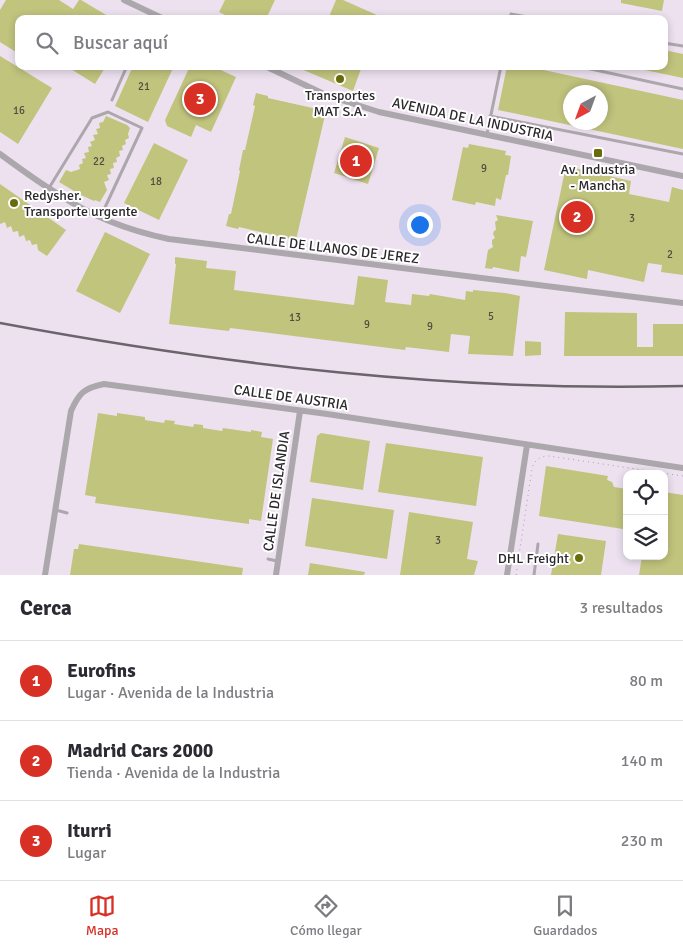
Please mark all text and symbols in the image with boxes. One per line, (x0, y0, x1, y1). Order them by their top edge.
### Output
search box (15, 15, 668, 70)
icon: search (33, 29, 61, 57)
text: Buscar aquí (73, 31, 168, 55)
marker: Transportes MAT S.A. (334, 73, 346, 85)
house number: 21 (138, 80, 150, 93)
pin: 3 (184, 80, 216, 118)
north arrow (563, 85, 608, 130)
place label: Transportes MAT S.A. (305, 87, 375, 120)
street label: AVENIDA DE LA INDUSTRIA (391, 94, 555, 145)
house number: 16 (13, 104, 25, 117)
pin: 1 (340, 142, 372, 180)
marker: Av. Industria - Mancha (592, 147, 604, 159)
house number: 22 (93, 155, 105, 168)
place label: Av. Industria - Mancha (561, 161, 635, 194)
house number: 9 (481, 162, 487, 175)
house number: 18 (150, 175, 162, 188)
place label: Redysher. Transporte urgente (24, 187, 138, 220)
marker: Redysher. Transporte urgente (8, 197, 20, 209)
pin: 2 (561, 198, 593, 236)
your location (407, 212, 433, 238)
house number: 3 (629, 212, 635, 225)
street label: CALLE DE LLANOS DE JEREZ (246, 229, 420, 268)
house number: 2 (667, 248, 673, 261)
house number: 5 (488, 310, 494, 323)
house number: 13 (289, 311, 301, 324)
house number: 9 (364, 318, 370, 331)
house number: 9 (427, 320, 433, 333)
street label: CALLE DE AUSTRIA (233, 381, 350, 414)
street label: CALLE DE ISLANDIA (260, 429, 293, 552)
map controls (623, 470, 668, 560)
button: locate (623, 470, 668, 515)
button: layers (623, 515, 668, 560)
house number: 3 (435, 534, 441, 547)
place label: DHL Freight (498, 550, 569, 567)
marker: DHL Freight (573, 552, 585, 564)
text: Cerca (20, 595, 72, 621)
text: 3 resultados (580, 598, 663, 618)
text: Eurofins (67, 659, 136, 683)
text: 1 (32, 671, 40, 691)
text: 80 m (629, 671, 663, 691)
text: Lugar · Avenida de la Industria (67, 683, 274, 703)
text: Madrid Cars 2000 (67, 739, 213, 763)
text: 2 (32, 751, 40, 771)
text: 140 m (621, 751, 663, 771)
text: Tienda · Avenida de la Industria (67, 763, 280, 783)
text: Iturri (67, 819, 112, 843)
text: 3 (32, 831, 40, 851)
text: 230 m (621, 831, 663, 851)
text: Lugar (67, 843, 106, 863)
tab: Mapa (86, 892, 119, 939)
tab: Cómo llegar (290, 892, 362, 939)
tab: Guardados (533, 892, 597, 939)

